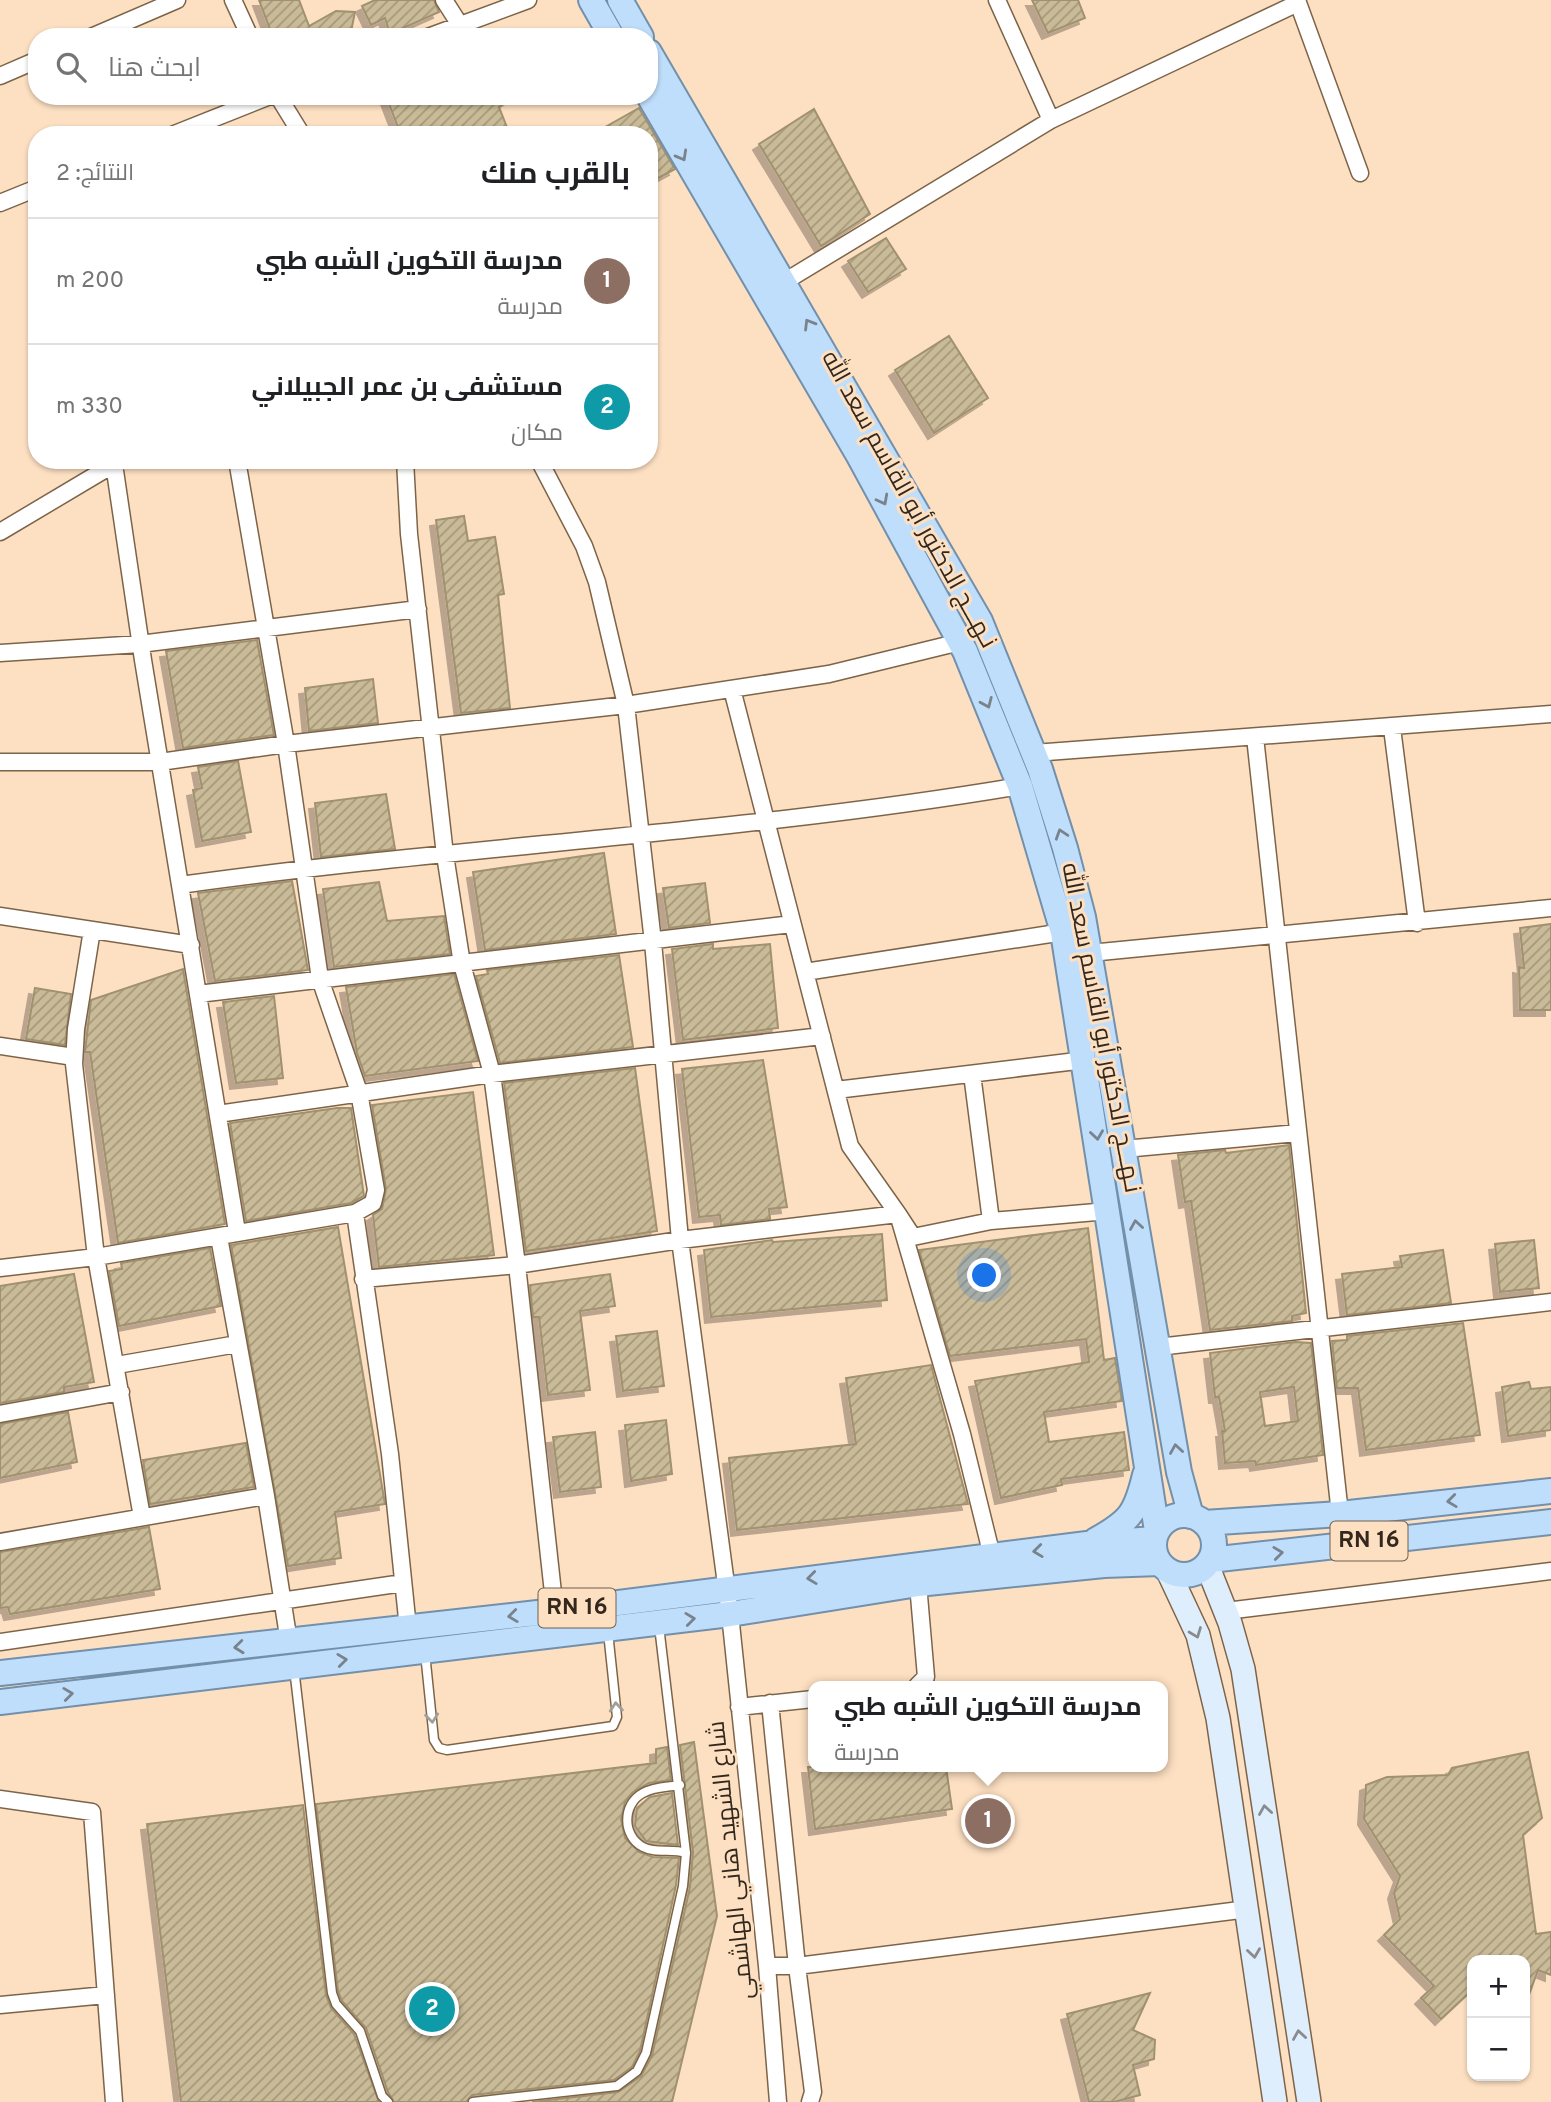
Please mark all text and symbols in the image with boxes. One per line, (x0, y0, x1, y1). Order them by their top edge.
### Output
search box (28, 28, 658, 105)
icon: search (52, 48, 90, 86)
text: ابحث هنا (108, 53, 201, 86)
one-way arrow (674, 148, 687, 161)
text: بالقرب منك (481, 157, 630, 194)
text: النتائج: 2 (56, 160, 134, 189)
text: مدرسة التكوين الشبه طبي (256, 246, 563, 279)
text: 200 m (56, 267, 124, 296)
text: 1 (602, 267, 612, 296)
text: مدرسة (498, 294, 563, 323)
one-way arrow (804, 319, 817, 332)
street label: نـهـــج الدكتور أبو القاسم سعد الله (814, 345, 1005, 654)
text: مستشفى بن عمر الجبيلاني (251, 372, 563, 405)
text: 330 m (56, 393, 123, 422)
text: 2 (600, 393, 614, 422)
text: مكان (511, 420, 563, 449)
one-way arrow (875, 493, 888, 506)
one-way arrow (979, 695, 993, 708)
one-way arrow (1055, 828, 1069, 840)
street label: نـهـــج الدكتور أبو القاسم سعد الله (1053, 860, 1150, 1195)
one-way arrow (1089, 1130, 1104, 1141)
one-way arrow (1129, 1219, 1144, 1231)
your location (967, 1258, 1001, 1292)
one-way arrow (1169, 1443, 1184, 1455)
one-way arrow (1446, 1493, 1457, 1508)
road number: RN 16 (1330, 1522, 1408, 1560)
one-way arrow (1032, 1543, 1044, 1558)
one-way arrow (1272, 1545, 1284, 1560)
one-way arrow (806, 1571, 818, 1586)
road number: RN 16 (538, 1588, 616, 1628)
one-way arrow (508, 1608, 519, 1623)
one-way arrow (684, 1612, 696, 1627)
one-way arrow (1188, 1627, 1202, 1639)
one-way arrow (233, 1640, 245, 1655)
one-way arrow (336, 1653, 348, 1668)
popup (808, 1681, 1168, 1772)
one-way arrow (62, 1686, 74, 1701)
text: مدرسة التكوين الشبه طبي (834, 1692, 1142, 1725)
one-way arrow (609, 1701, 624, 1712)
one-way arrow (424, 1712, 439, 1724)
street label: شارع الشهيد هاني الهاشمي (702, 1719, 764, 2001)
text: مدرسة (834, 1740, 900, 1769)
pin: 1 (965, 1795, 1011, 1847)
one-way arrow (1258, 1804, 1273, 1816)
one-way arrow (1247, 1947, 1262, 1959)
map controls (1467, 1955, 1530, 2081)
button: + (1467, 1955, 1530, 2018)
pin: 2 (409, 1983, 455, 2035)
button: − (1467, 2018, 1530, 2081)
one-way arrow (1292, 2029, 1307, 2040)

